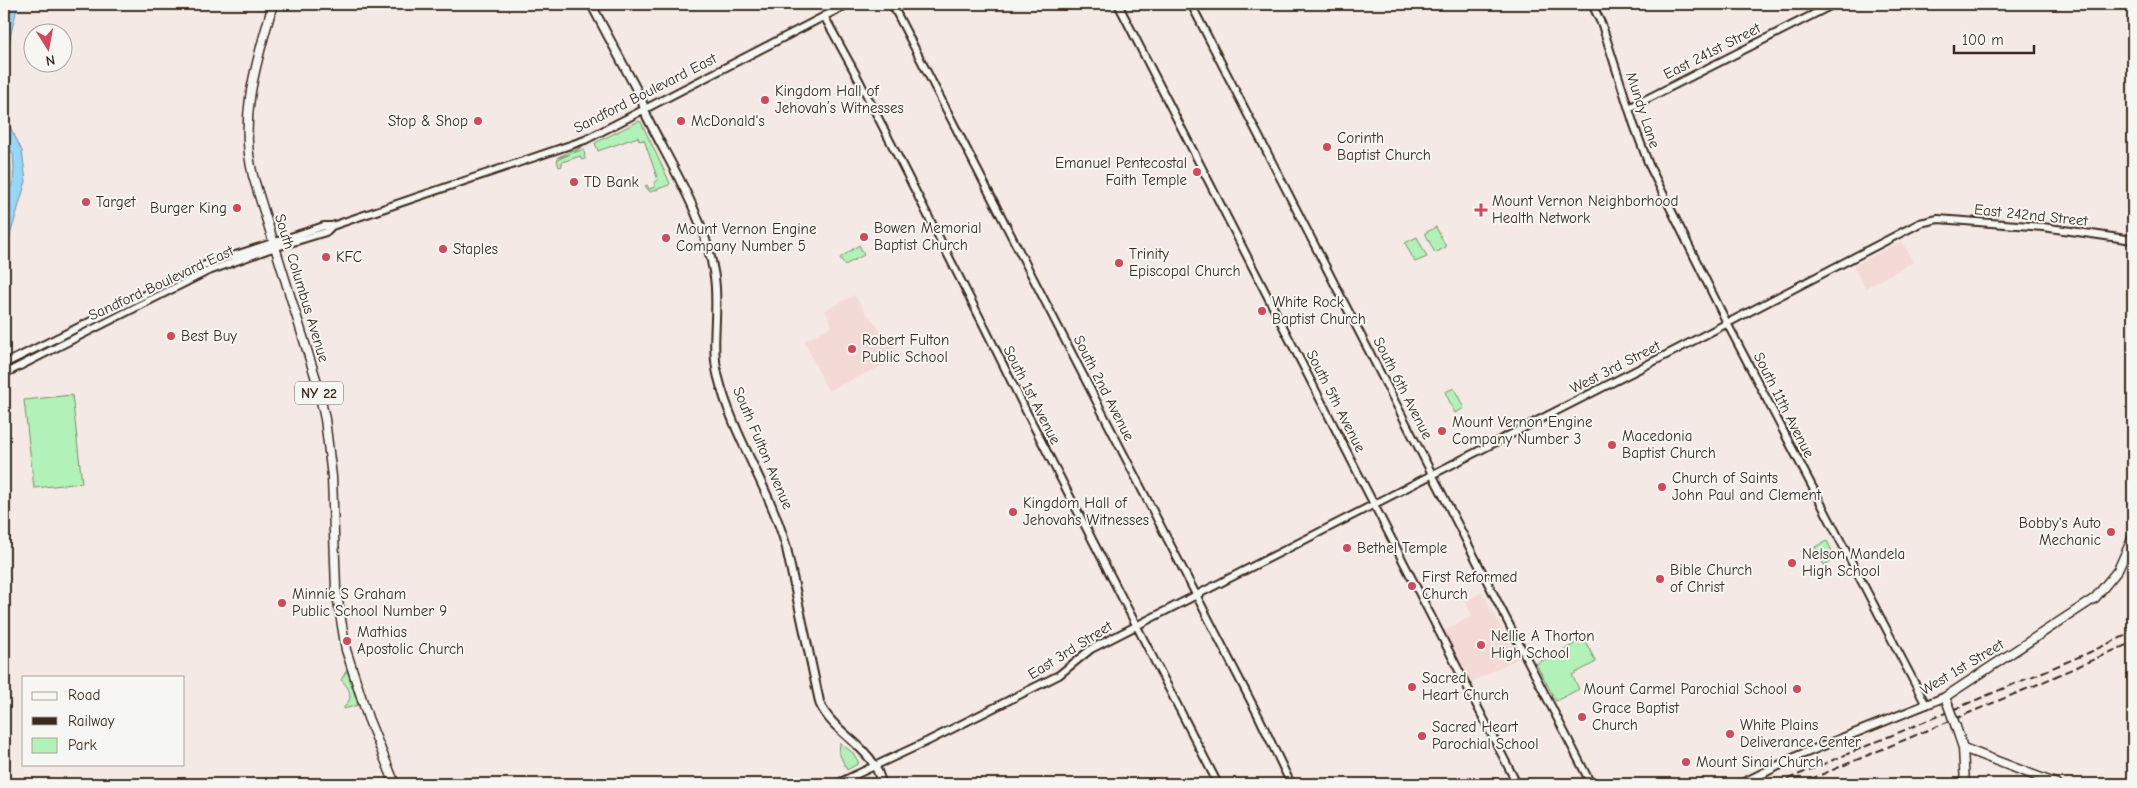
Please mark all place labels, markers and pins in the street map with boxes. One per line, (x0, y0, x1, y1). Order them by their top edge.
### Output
place label: Kingdom Hall of Jehovah’s Witnesses (775, 82, 904, 117)
marker: Kingdom Hall of Jehovah’s Witnesses (759, 94, 771, 106)
place label: Stop & Shop (388, 112, 468, 130)
place label: McDonald's (691, 112, 765, 130)
marker: Stop & Shop (472, 115, 484, 127)
marker: McDonald's (675, 115, 687, 127)
place label: Corinth Baptist Church (1337, 129, 1431, 164)
marker: Corinth Baptist Church (1321, 141, 1333, 153)
place label: Emanuel Pentecostal Faith Temple (1055, 154, 1187, 189)
marker: Emanuel Pentecostal Faith Temple (1191, 166, 1203, 178)
place label: TD Bank (584, 173, 640, 191)
marker: TD Bank (568, 176, 580, 188)
place label: Mount Vernon Neighborhood Health Network (1492, 192, 1678, 227)
place label: Target (96, 193, 136, 211)
marker: Target (80, 196, 92, 208)
place label: Burger King (150, 199, 227, 217)
marker: Burger King (231, 202, 243, 214)
marker: Mount Vernon Neighborhood Health Network (1474, 203, 1488, 217)
place label: Bowen Memorial Baptist Church (874, 219, 981, 254)
place label: Mount Vernon Engine Company Number 5 (676, 220, 817, 255)
marker: Bowen Memorial Baptist Church (858, 231, 870, 243)
marker: Mount Vernon Engine Company Number 5 (660, 232, 672, 244)
place label: Staples (453, 240, 498, 258)
marker: Staples (437, 243, 449, 255)
place label: Trinity Episcopal Church (1129, 245, 1240, 280)
place label: KFC (336, 248, 362, 266)
marker: KFC (320, 251, 332, 263)
marker: Trinity Episcopal Church (1113, 257, 1125, 269)
place label: White Rock Baptist Church (1272, 293, 1366, 328)
marker: White Rock Baptist Church (1256, 305, 1268, 317)
place label: Best Buy (181, 327, 237, 345)
marker: Best Buy (165, 330, 177, 342)
place label: Robert Fulton Public School (862, 331, 949, 366)
marker: Robert Fulton Public School (846, 343, 858, 355)
place label: Mount Vernon Engine Company Number 3 (1452, 413, 1593, 448)
marker: Mount Vernon Engine Company Number 3 (1436, 425, 1448, 437)
place label: Macedonia Baptist Church (1622, 427, 1716, 462)
marker: Macedonia Baptist Church (1606, 439, 1618, 451)
place label: Church of Saints John Paul and Clement (1672, 469, 1822, 504)
marker: Church of Saints John Paul and Clement (1656, 481, 1668, 493)
place label: Kingdom Hall of Jehovahs Witnesses (1023, 494, 1149, 529)
marker: Kingdom Hall of Jehovahs Witnesses (1007, 506, 1019, 518)
place label: Bobby's Auto Mechanic (2019, 514, 2101, 549)
marker: Bobby's Auto Mechanic (2105, 526, 2117, 538)
place label: Bethel Temple (1357, 539, 1448, 557)
marker: Bethel Temple (1341, 542, 1353, 554)
place label: Nelson Mandela High School (1802, 545, 1905, 580)
marker: Nelson Mandela High School (1786, 557, 1798, 569)
place label: Bible Church of Christ (1670, 561, 1752, 596)
place label: First Reformed Church (1422, 568, 1518, 603)
marker: Bible Church of Christ (1654, 573, 1666, 585)
marker: First Reformed Church (1406, 580, 1418, 592)
place label: Minnie S Graham Public School Number 9 (292, 585, 447, 620)
marker: Minnie S Graham Public School Number 9 (276, 597, 288, 609)
place label: Mathias Apostolic Church (357, 623, 464, 658)
place label: Nellie A Thorton High School (1491, 627, 1594, 662)
marker: Mathias Apostolic Church (341, 635, 353, 647)
marker: Nellie A Thorton High School (1475, 639, 1487, 651)
place label: Sacred Heart Church (1422, 669, 1509, 704)
place label: Mount Carmel Parochial School (1584, 680, 1787, 698)
marker: Sacred Heart Church (1406, 681, 1418, 693)
marker: Mount Carmel Parochial School (1791, 683, 1803, 695)
place label: Grace Baptist Church (1592, 699, 1680, 734)
marker: Grace Baptist Church (1576, 711, 1588, 723)
place label: White Plains Deliverance Center (1740, 716, 1861, 751)
place label: Sacred Heart Parochial School (1432, 718, 1539, 753)
marker: White Plains Deliverance Center (1724, 728, 1736, 740)
marker: Sacred Heart Parochial School (1416, 730, 1428, 742)
place label: Mount Sinai Church (1696, 753, 1824, 771)
marker: Mount Sinai Church (1680, 756, 1692, 768)

